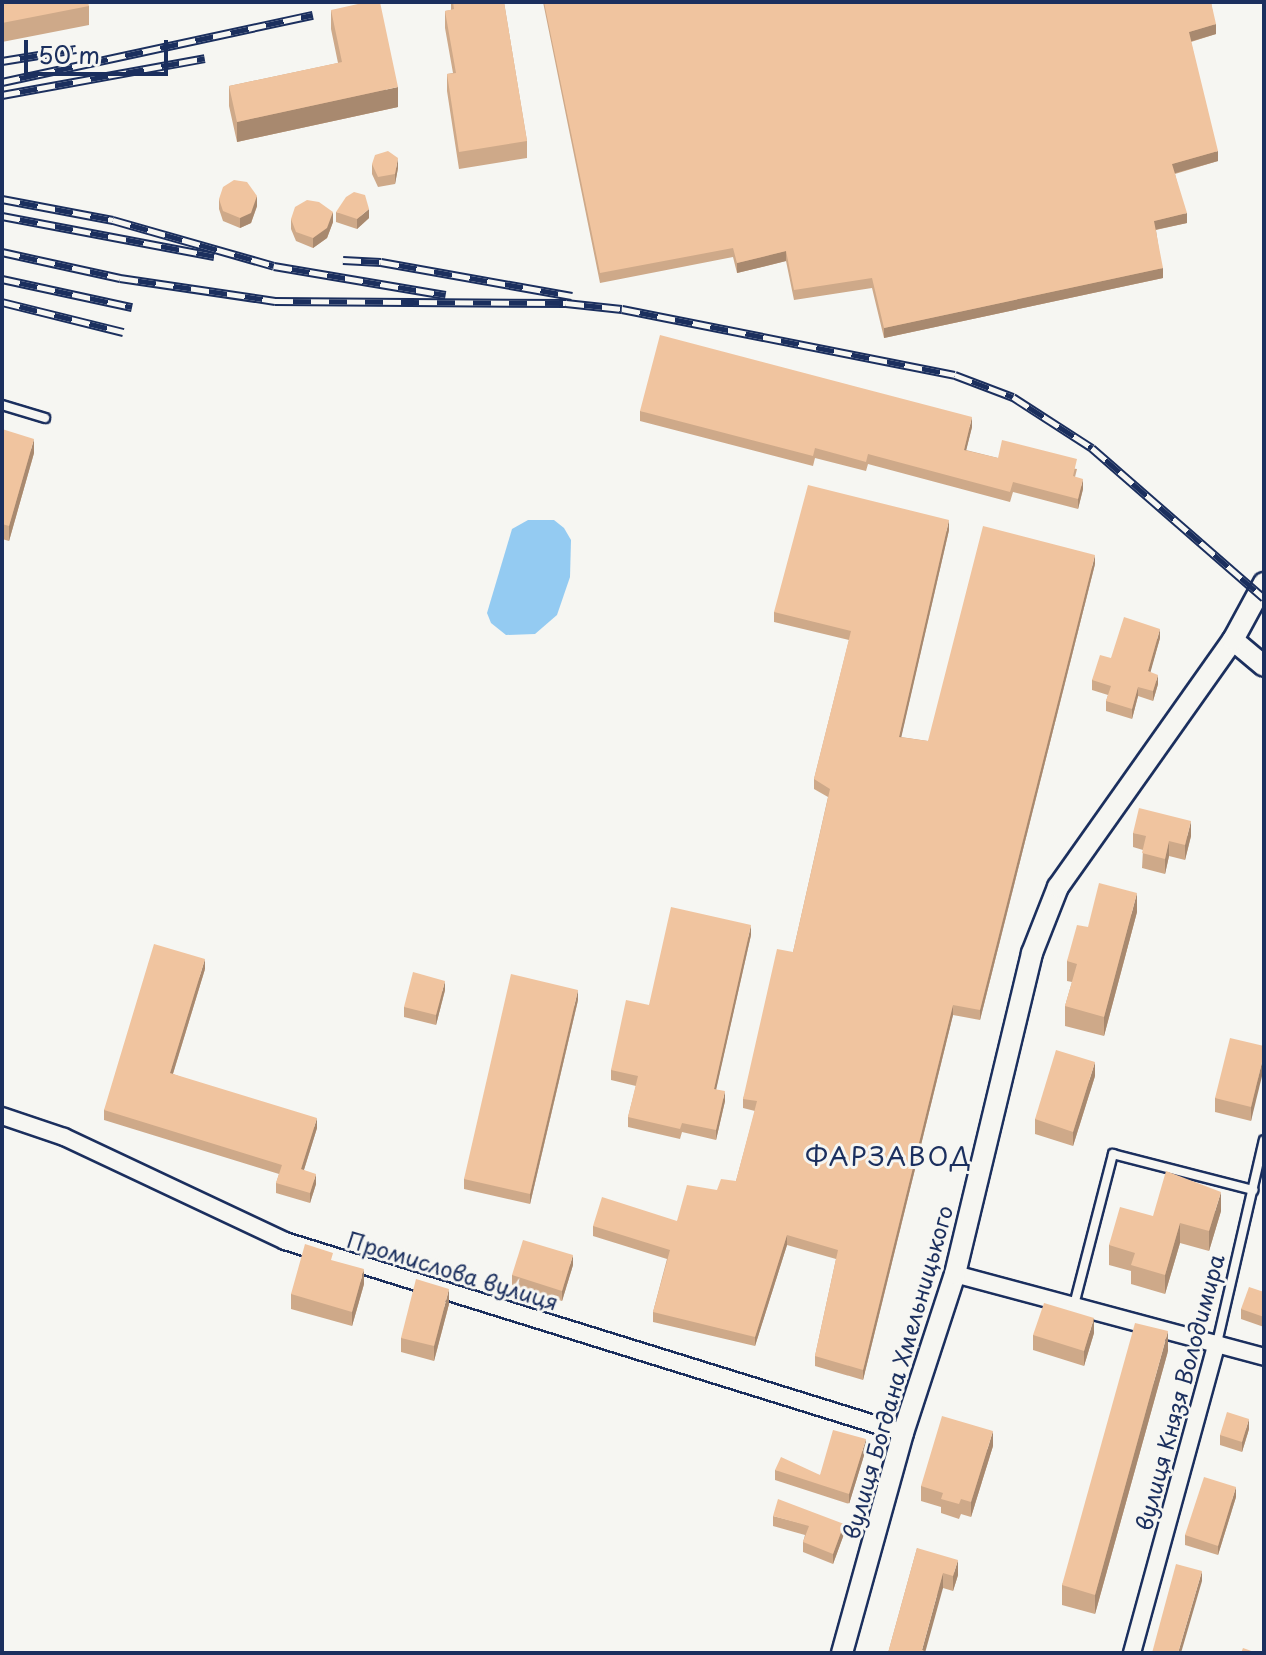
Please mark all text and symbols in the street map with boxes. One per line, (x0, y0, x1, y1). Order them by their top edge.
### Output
scale bar (28, 24, 172, 74)
text: 50 m (38, 36, 100, 72)
district label: ФАРЗАВОД (805, 1140, 973, 1172)
street label: вулиця Богдана Хмельницького (837, 1202, 957, 1542)
street label: Промислова вулиця (344, 1225, 562, 1315)
street label: вулиця Князя Володимира (1129, 1250, 1229, 1534)

